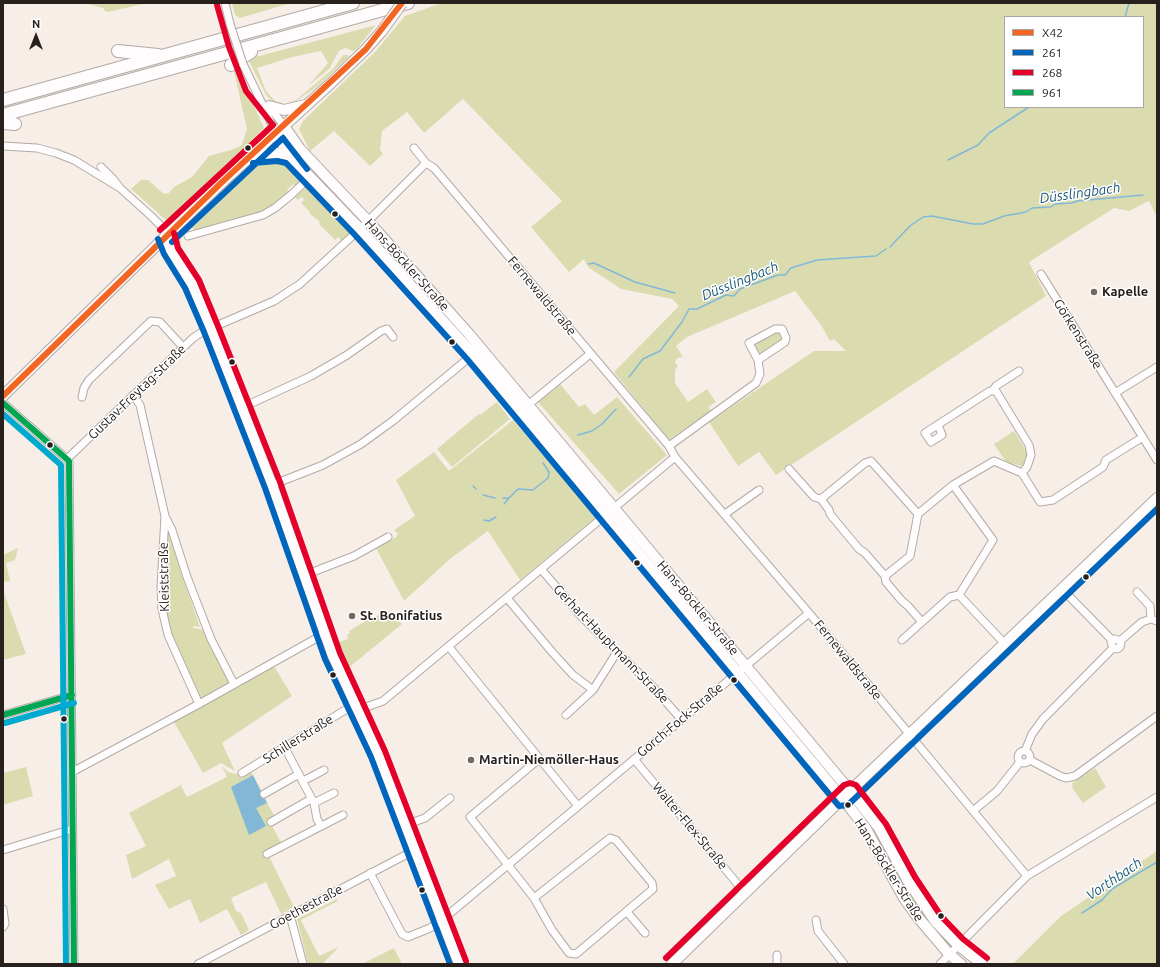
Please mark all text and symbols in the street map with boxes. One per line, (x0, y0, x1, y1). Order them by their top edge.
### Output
north arrow (16, 16, 56, 56)
legend (1004, 16, 1144, 108)
text: N (32, 18, 40, 30)
text: X42 (1042, 26, 1063, 39)
text: 261 (1042, 46, 1062, 59)
text: 268 (1042, 66, 1062, 79)
text: 961 (1042, 86, 1062, 99)
unlabelled marker (243, 143, 253, 153)
water label: Düsslingbach (1039, 179, 1121, 207)
unlabelled marker (330, 209, 340, 219)
street label: Hans-Böckler-Straße (362, 216, 452, 314)
street label: Fernewaldstraße (504, 253, 580, 339)
water label: Düsslingbach (699, 258, 781, 304)
place label: Kapelle (1102, 284, 1148, 300)
marker: Kapelle (1089, 287, 1099, 297)
street label: Görkenstraße (1050, 296, 1106, 372)
unlabelled marker (447, 337, 457, 347)
street label: Gustav-Freytag-Straße (85, 341, 189, 443)
unlabelled marker (227, 357, 237, 367)
unlabelled marker (45, 440, 55, 450)
street label: Kleiststraße (156, 542, 172, 612)
unlabelled marker (632, 558, 642, 568)
street label: Hans-Böckler-Straße (654, 558, 742, 658)
unlabelled marker (1081, 572, 1091, 582)
street label: Gerhart-Hauptmann-Straße (550, 581, 672, 707)
place label: St. Bonifatius (360, 608, 442, 624)
marker: St. Bonifatius (347, 611, 357, 621)
street label: Fernewaldstraße (811, 617, 885, 703)
unlabelled marker (328, 670, 338, 680)
unlabelled marker (729, 675, 739, 685)
street label: Gorch-Fock-Straße (634, 679, 726, 761)
street label: Schillerstraße (260, 711, 336, 767)
unlabelled marker (59, 714, 69, 724)
place label: Martin-Niemöller-Haus (479, 752, 619, 768)
marker: Martin-Niemöller-Haus (466, 755, 476, 765)
street label: Walter-Flex-Straße (649, 779, 731, 873)
unlabelled marker (843, 800, 853, 810)
street label: Hans-Böckler-Straße (851, 816, 927, 924)
water label: Vorthbach (1083, 854, 1145, 904)
street label: Goethestraße (267, 881, 345, 933)
unlabelled marker (417, 885, 427, 895)
unlabelled marker (936, 911, 946, 921)

